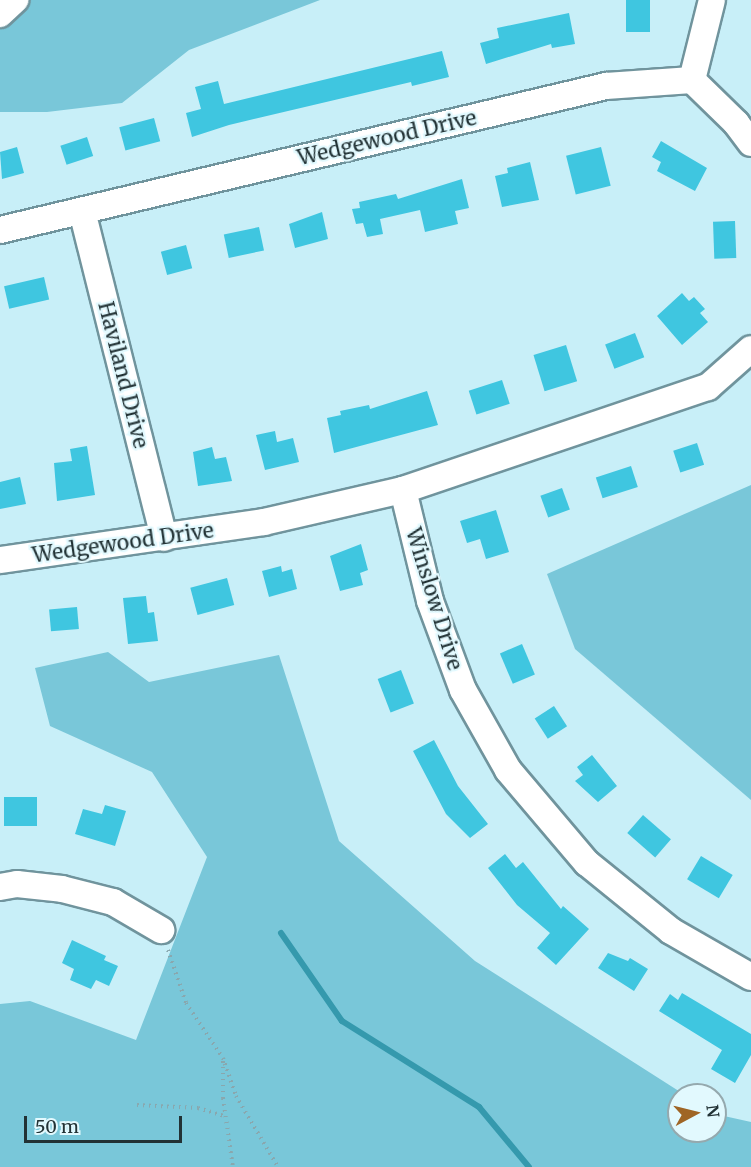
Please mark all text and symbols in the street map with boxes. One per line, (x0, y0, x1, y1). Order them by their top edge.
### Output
street label: Wedgewood Drive (295, 105, 479, 171)
street label: Haviland Drive (93, 299, 153, 451)
street label: Wedgewood Drive (31, 518, 215, 568)
street label: Winslow Drive (400, 525, 468, 673)
north arrow (667, 1083, 727, 1143)
scale bar (27, 1104, 184, 1142)
text: N (702, 1104, 724, 1119)
text: 50 m (35, 1115, 79, 1138)

